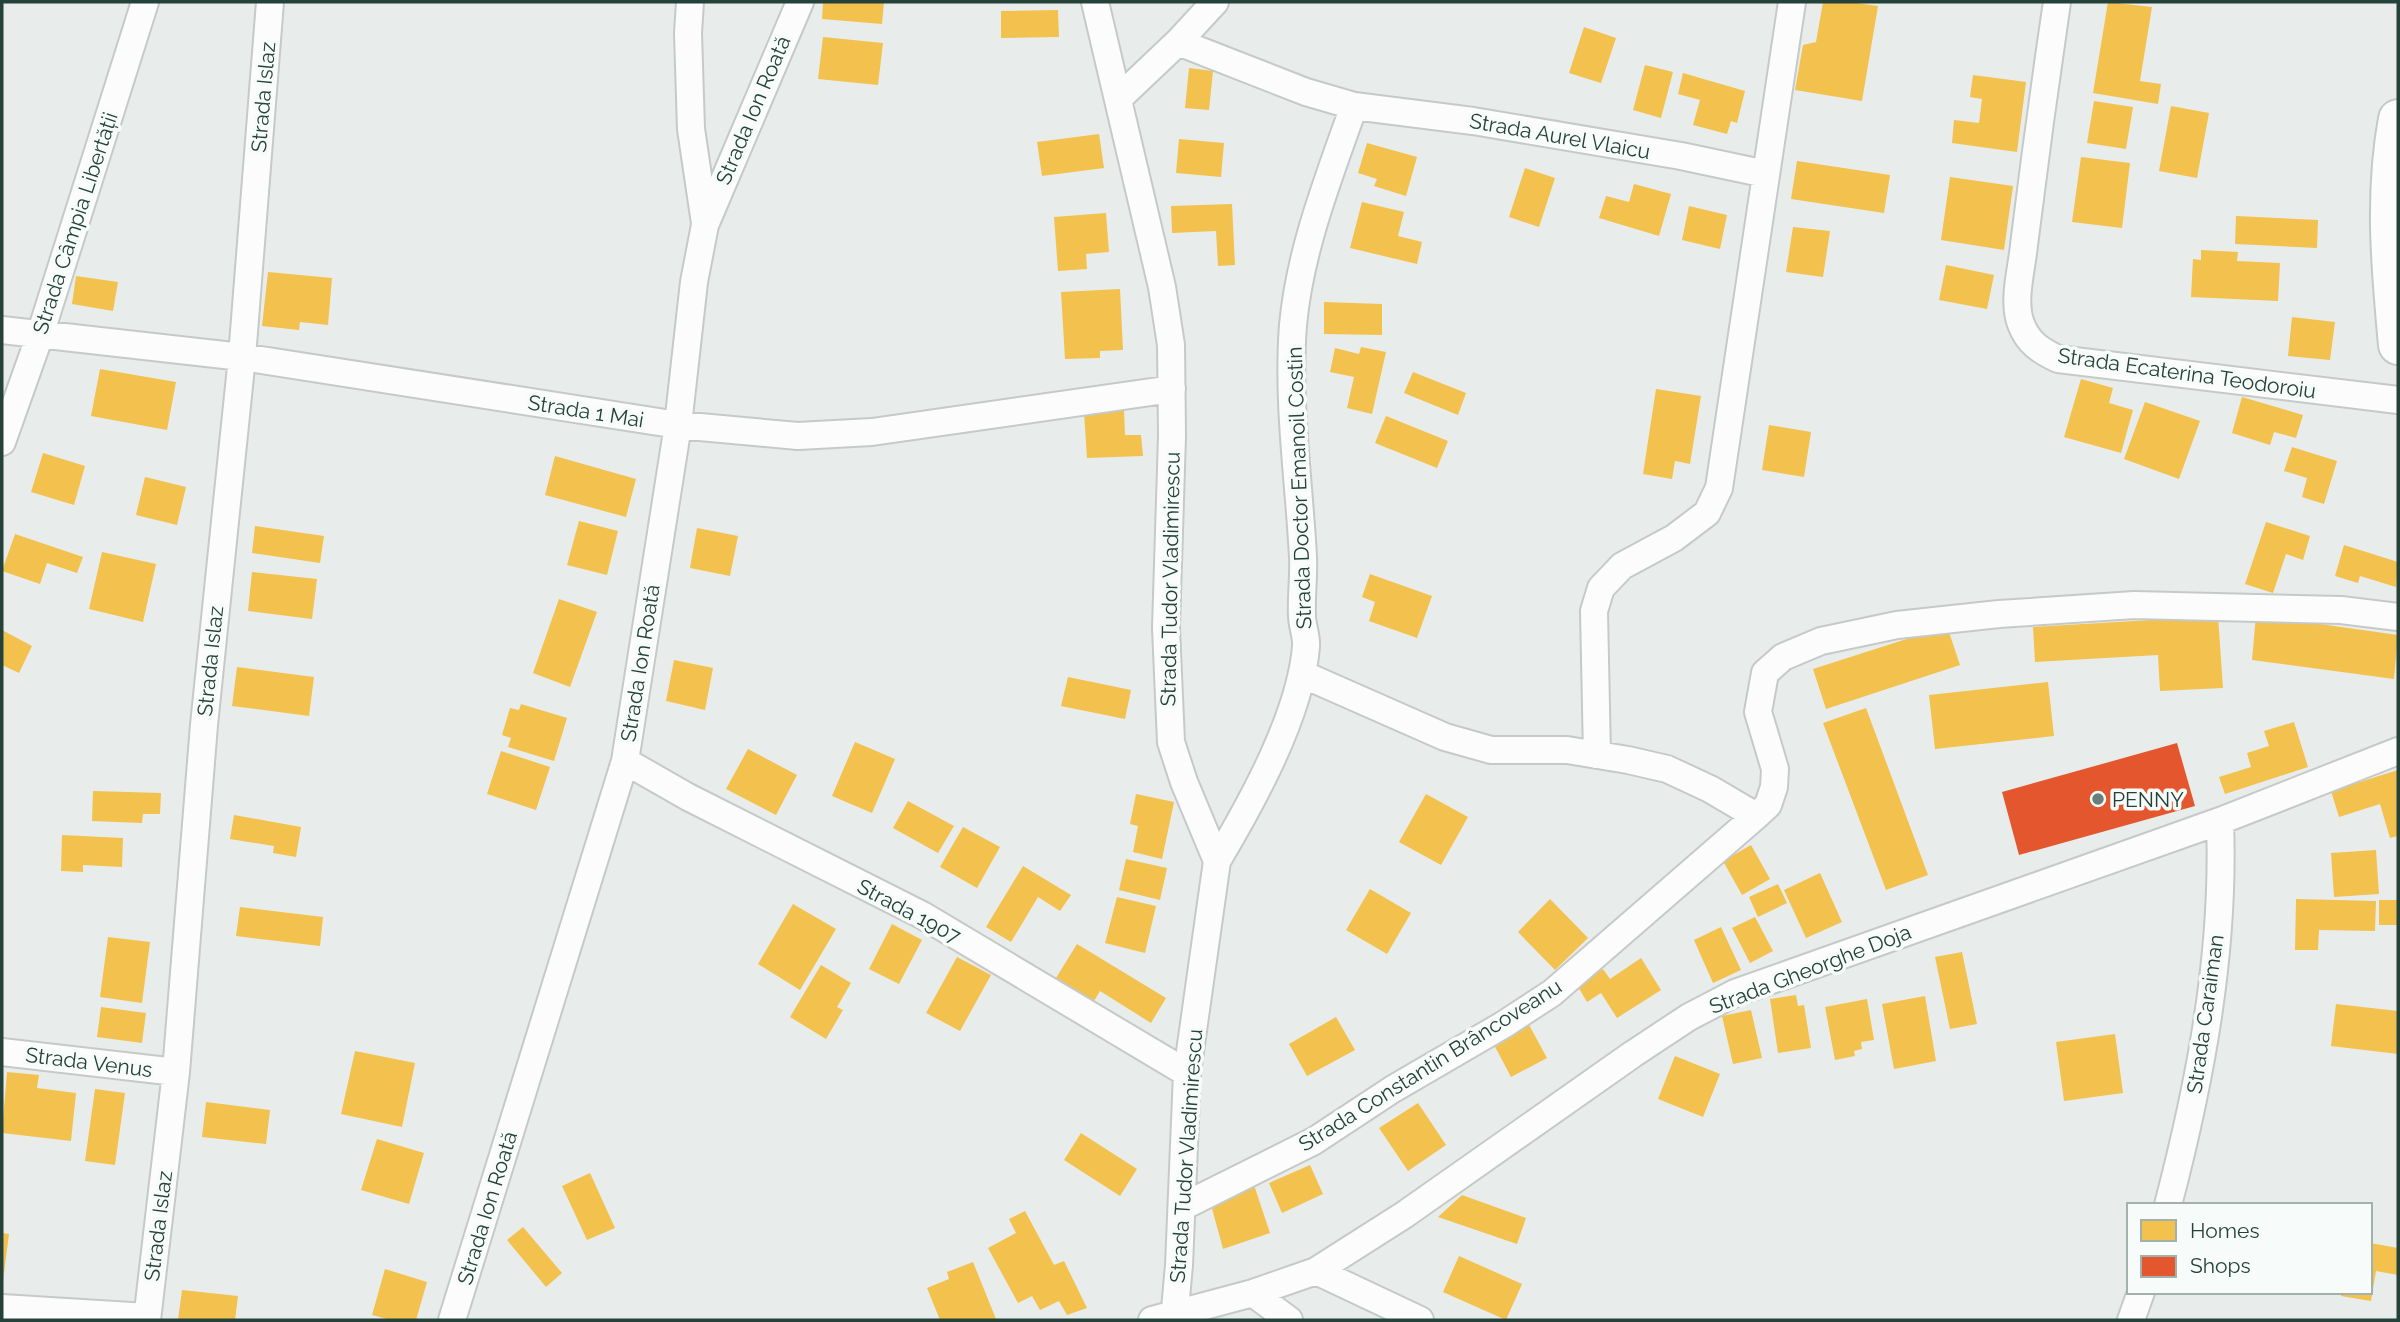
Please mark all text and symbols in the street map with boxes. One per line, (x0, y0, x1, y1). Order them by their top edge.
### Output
street label: Strada Ion Roată (710, 32, 796, 188)
street label: Strada Islaz (246, 41, 280, 153)
street label: Strada Aurel Vlaicu (1468, 108, 1652, 164)
street label: Strada Câmpia Libertății (27, 109, 123, 337)
street label: Strada Ecaterina Teodoroiu (2056, 342, 2318, 404)
street label: Strada Doctor Emanoil Costin (1282, 346, 1316, 630)
street label: Strada 1 Mai (526, 390, 646, 432)
street label: Strada Tudor Vladimirescu (1155, 451, 1185, 707)
street label: Strada Ion Roată (615, 582, 665, 744)
street label: Strada Islaz (192, 605, 228, 717)
place label: PENNY (2112, 787, 2184, 812)
marker: PENNY (2090, 791, 2106, 807)
street label: Strada 1907 (853, 873, 966, 949)
street label: Strada Gheorghe Doja (1706, 919, 1914, 1019)
street label: Strada Caraiman (2181, 933, 2229, 1095)
street label: Strada Constantin Brâncoveanu (1294, 974, 1566, 1156)
street label: Strada Tudor Vladimirescu (1165, 1028, 1207, 1284)
street label: Strada Venus (24, 1042, 154, 1082)
street label: Strada Ion Roată (452, 1128, 522, 1288)
street label: Strada Islaz (139, 1169, 177, 1283)
legend (2127, 1203, 2372, 1294)
text: Homes (2190, 1218, 2260, 1243)
text: Shops (2190, 1253, 2251, 1278)

